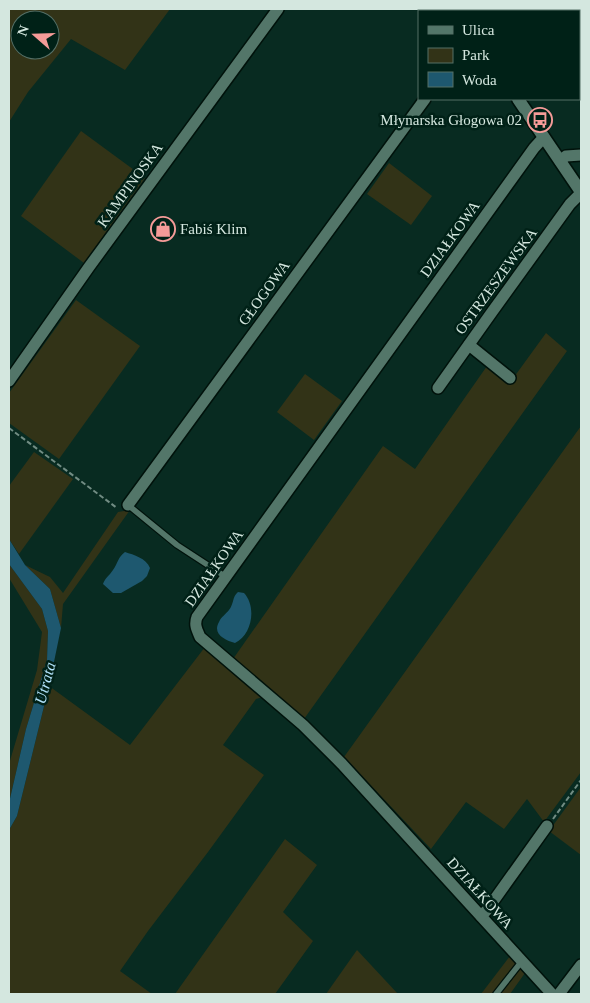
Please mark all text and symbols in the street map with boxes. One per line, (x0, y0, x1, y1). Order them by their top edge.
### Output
north arrow (10, 10, 60, 60)
legend (418, 10, 580, 100)
text: Ulica (462, 22, 495, 38)
text: N (14, 23, 32, 38)
text: Park (462, 47, 490, 63)
text: Woda (462, 72, 497, 88)
bus stop icon: Młynarska Głogowa 02 (527, 107, 553, 133)
place label: Młynarska Głogowa 02 (380, 112, 522, 128)
street label: KAMPINOSKA (94, 140, 166, 230)
street label: DZIAŁKOWA (417, 198, 483, 280)
shop icon: Fabiś Klim (150, 216, 176, 242)
place label: Fabiś Klim (180, 221, 247, 237)
street label: OSTRZESZEWSKA (452, 225, 540, 337)
street label: GŁOGOWA (235, 257, 293, 328)
street label: DZIAŁKOWA (182, 526, 246, 609)
water label: Utrata (31, 660, 59, 706)
street label: DZIAŁKOWA (444, 854, 516, 932)

